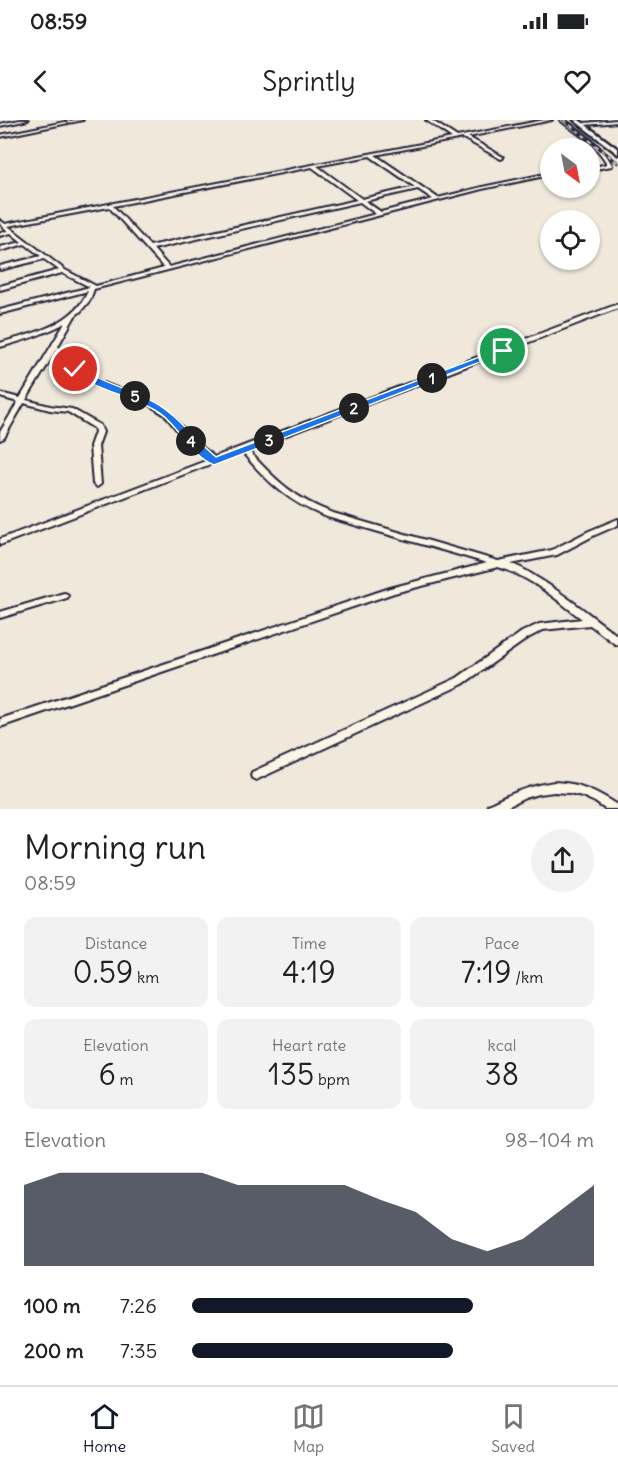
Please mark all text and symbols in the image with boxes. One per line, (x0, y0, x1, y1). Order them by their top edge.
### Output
text: 08:59 (30, 7, 87, 35)
text: Sprintly (262, 64, 356, 98)
icon: back (24, 65, 57, 98)
icon: heart (561, 65, 594, 98)
north arrow (540, 138, 600, 198)
map controls (540, 138, 600, 270)
button: locate (540, 210, 600, 270)
pin (477, 325, 528, 376)
icon: arrive (486, 334, 519, 367)
pin (49, 343, 100, 394)
icon: check (58, 352, 91, 385)
pin: 1 (417, 363, 447, 393)
text: 1 (429, 368, 435, 388)
pin: 5 (120, 381, 150, 411)
text: 5 (130, 386, 140, 406)
pin: 2 (339, 393, 369, 423)
text: 2 (350, 398, 358, 418)
pin: 3 (254, 425, 284, 455)
pin: 4 (176, 426, 206, 456)
text: 3 (264, 430, 274, 450)
text: 4 (186, 431, 196, 451)
text: Morning run (24, 826, 206, 868)
button: share (531, 829, 594, 892)
text: 08:59 (24, 870, 76, 895)
text: Distance (85, 933, 147, 953)
text: Time (292, 933, 326, 953)
text: Pace (485, 933, 519, 953)
text: 0.59 (73, 953, 133, 991)
text: 4:19 (282, 953, 336, 991)
text: 7:19 (461, 953, 511, 991)
text: km (133, 967, 159, 987)
text: /km (511, 967, 543, 987)
text: Elevation (83, 1035, 149, 1055)
text: Heart rate (272, 1035, 346, 1055)
text: kcal (488, 1035, 516, 1055)
text: 6 (98, 1055, 116, 1093)
text: 135 (268, 1055, 314, 1093)
text: 38 (485, 1055, 519, 1093)
text: m (116, 1069, 134, 1089)
text: bpm (314, 1069, 350, 1089)
text: Elevation (24, 1127, 106, 1152)
text: 98–104 m (505, 1127, 594, 1152)
text: 100 m (24, 1293, 81, 1318)
text: 7:26 (120, 1293, 157, 1318)
text: 200 m (24, 1338, 84, 1363)
text: 7:35 (120, 1338, 157, 1363)
tab: Home (83, 1400, 126, 1456)
tab: Map (292, 1400, 325, 1456)
tab: Saved (491, 1400, 535, 1456)

